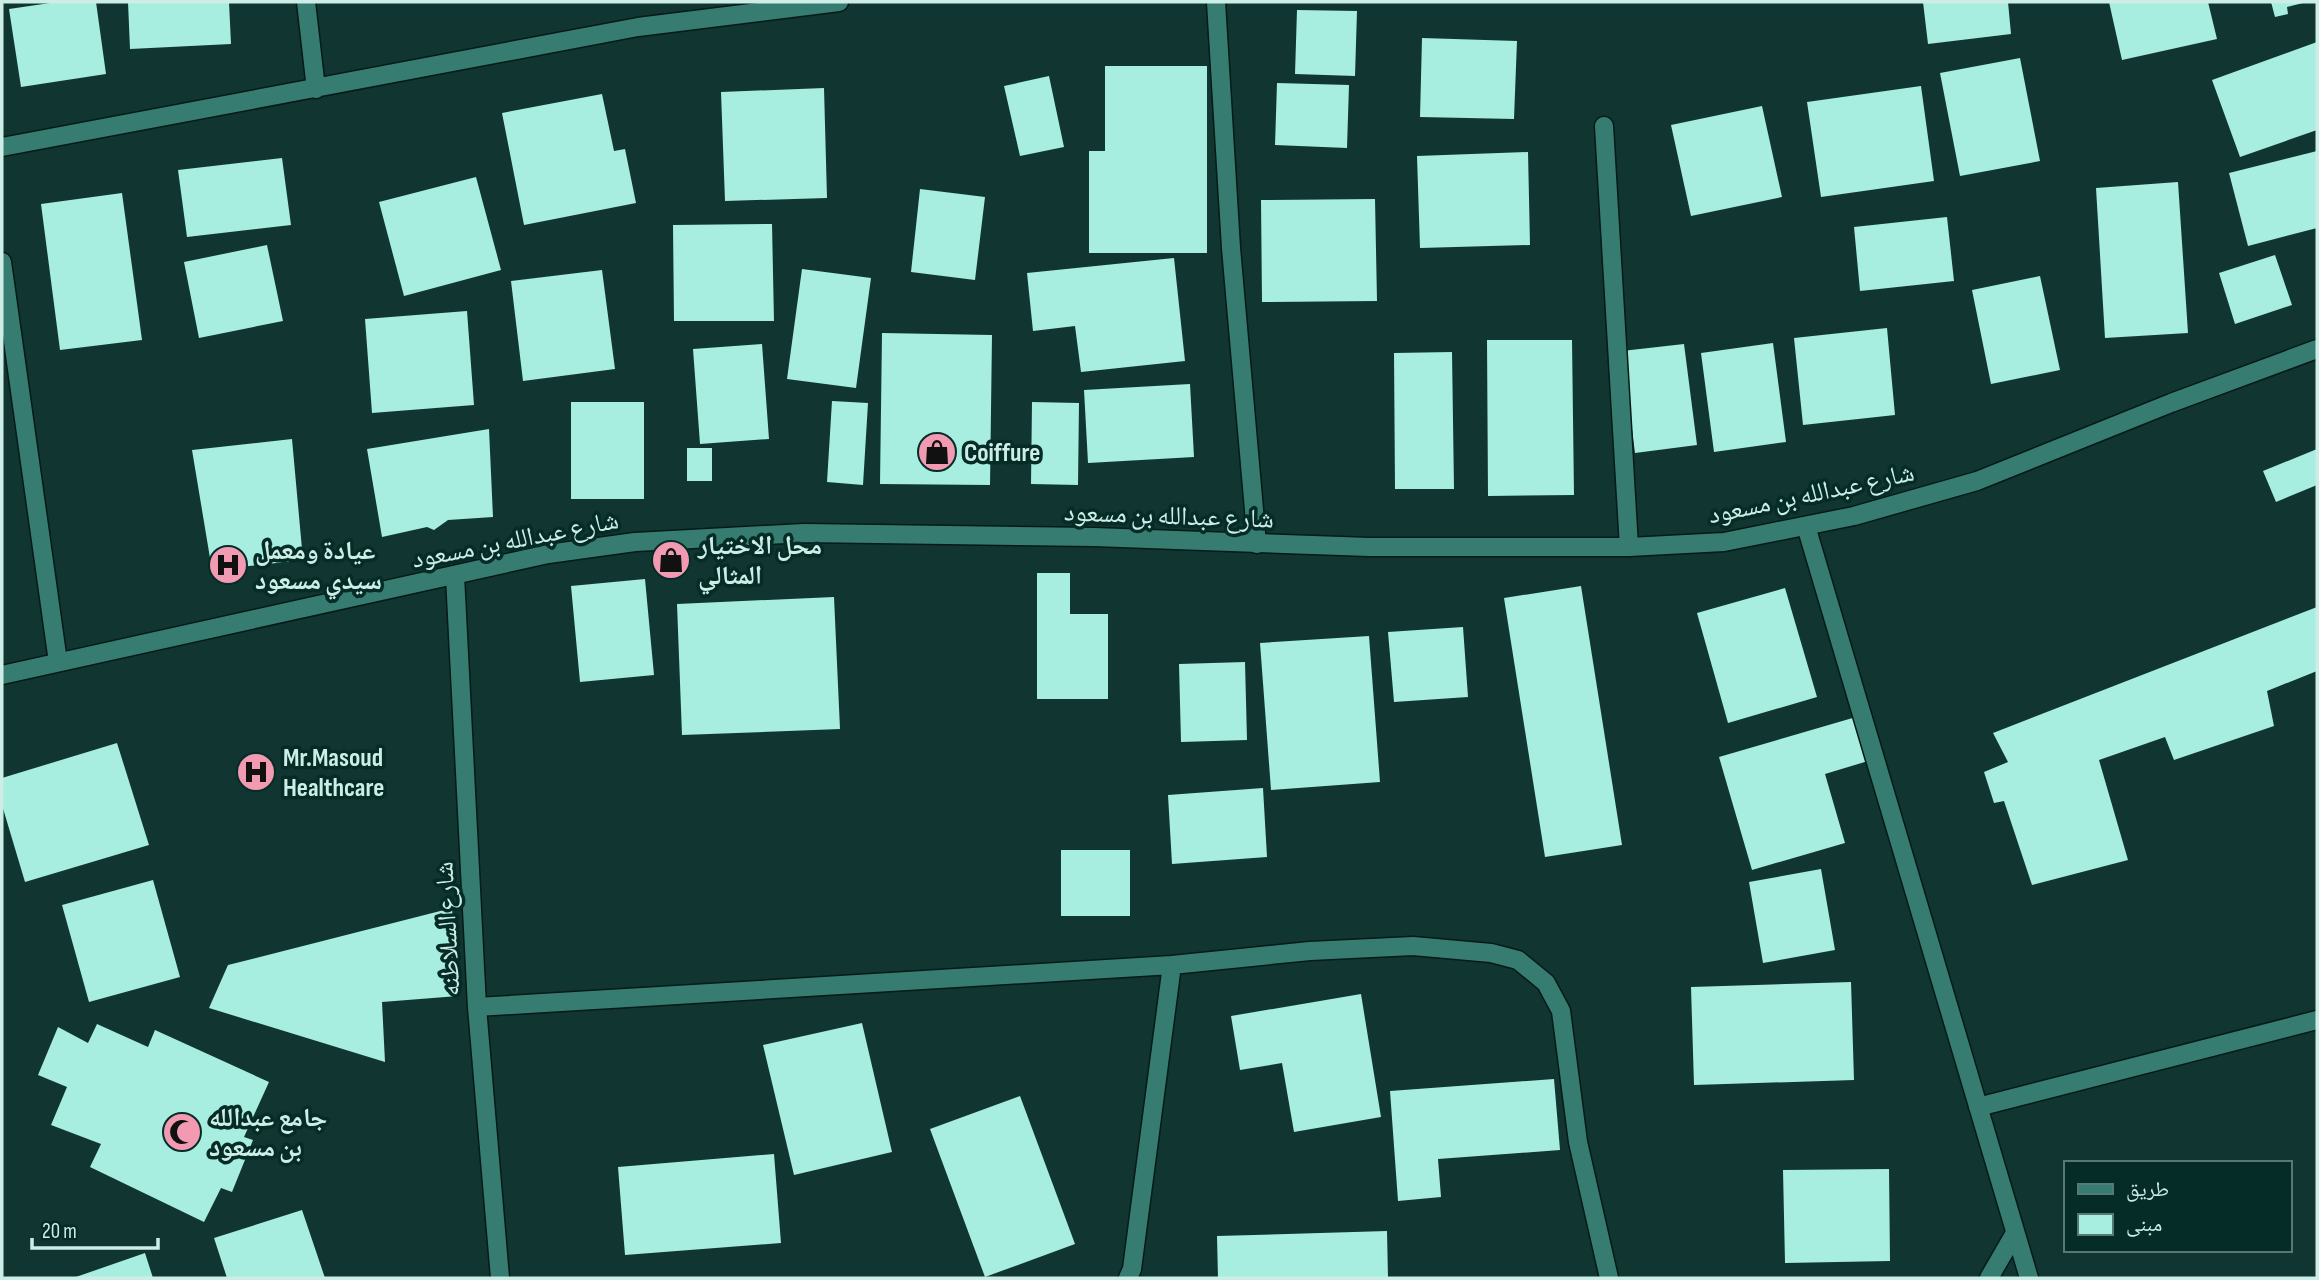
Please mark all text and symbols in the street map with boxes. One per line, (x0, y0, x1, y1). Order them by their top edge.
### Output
shop icon: Coiffure (916, 431, 958, 473)
place label: Coiffure (964, 438, 1040, 469)
street label: شارع عبدالله بن مسعود (1705, 457, 1917, 531)
street label: شارع عبدالله بن مسعود (1064, 497, 1274, 536)
street label: شارع عبدالله بن مسعود (409, 505, 621, 576)
place label: محل الاختيار المثالي (697, 531, 822, 595)
place label: عيادة ومعمل سيدي مسعود (255, 536, 382, 600)
shop icon: محل الاختيار المثالي (650, 539, 692, 581)
hospital icon: عيادة ومعمل سيدي مسعود (207, 544, 249, 586)
place label: Mr.Masoud Healthcare (283, 743, 384, 804)
hospital icon: Mr.Masoud Healthcare (235, 751, 277, 793)
street label: شارع السلاطنه (429, 861, 468, 997)
place label: جامع عبدالله بن مسعود (209, 1103, 327, 1164)
mosque icon: جامع عبدالله بن مسعود (161, 1111, 203, 1153)
legend (2064, 1161, 2291, 1252)
text: طريق (2126, 1177, 2169, 1202)
scale bar (32, 1206, 158, 1250)
text: مبنى (2126, 1212, 2162, 1237)
text: 20 m (42, 1219, 77, 1244)

